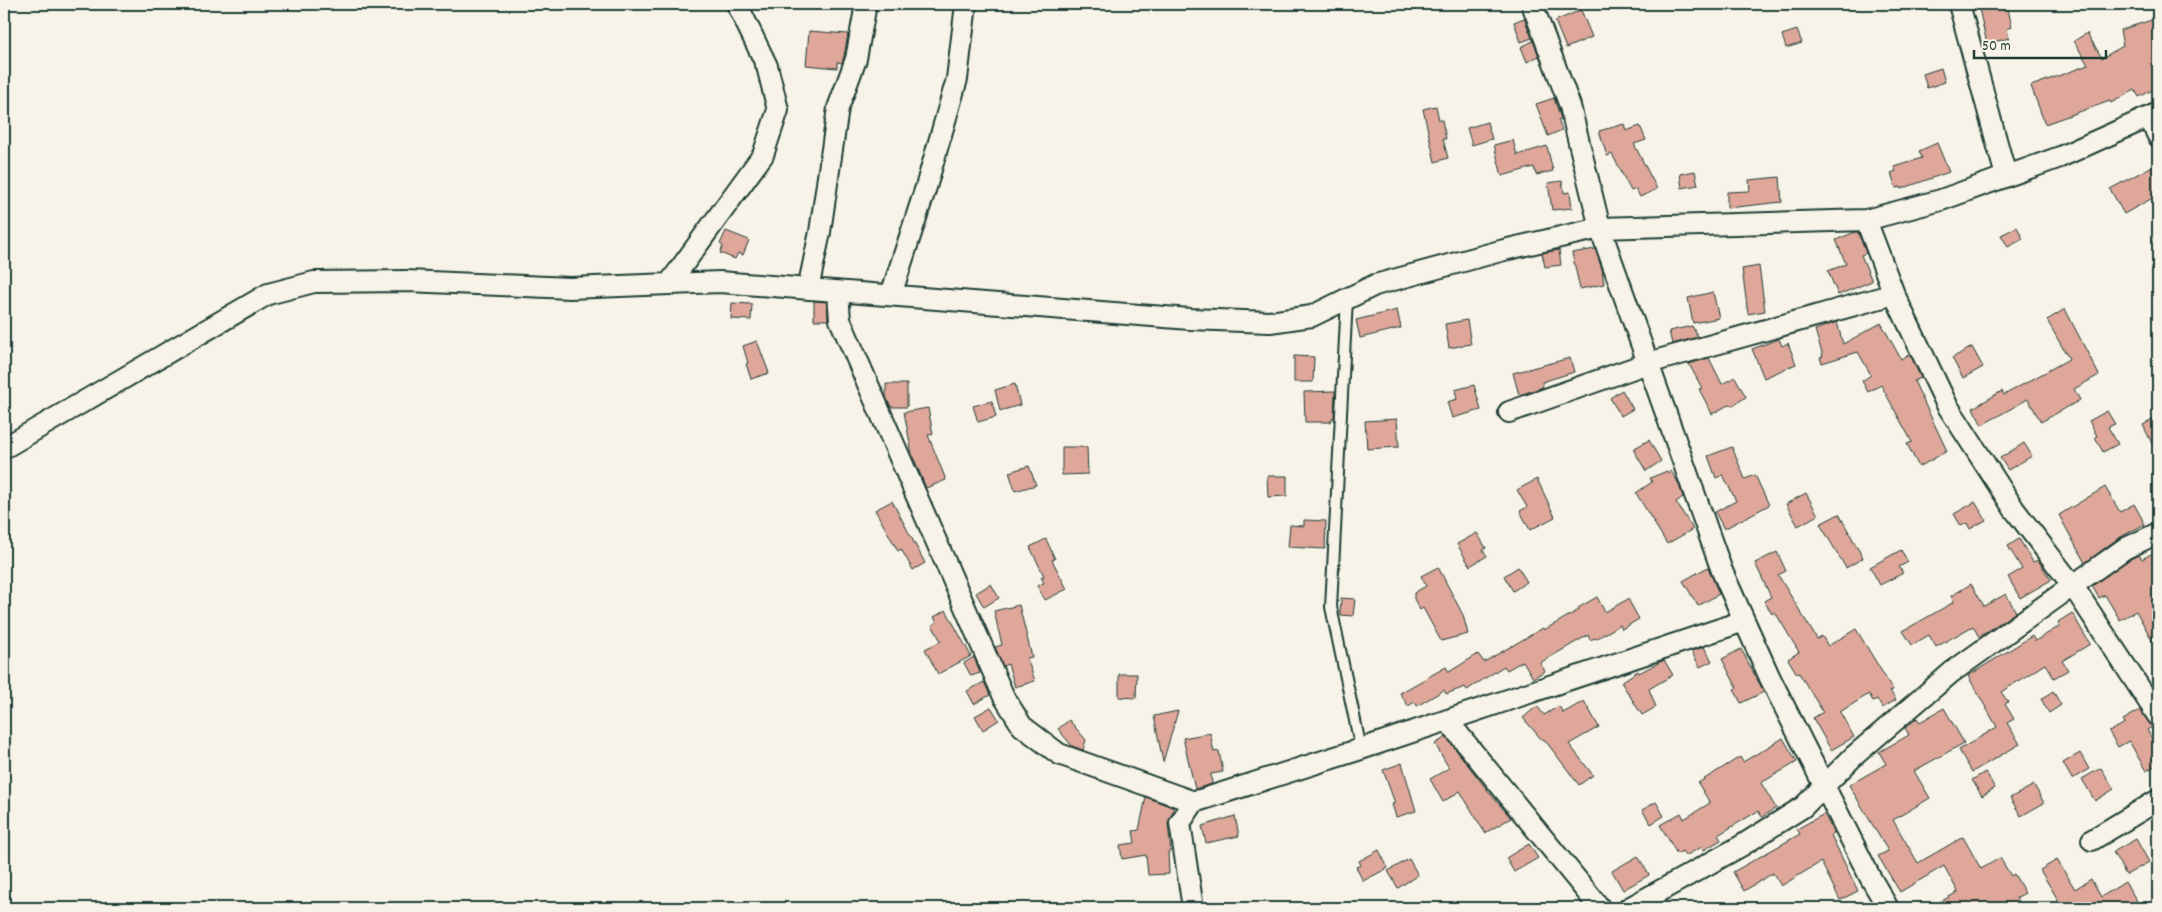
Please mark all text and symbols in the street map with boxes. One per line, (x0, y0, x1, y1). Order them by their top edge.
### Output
scale bar (1974, 28, 2107, 60)
text: 50 m (1982, 36, 2011, 58)

